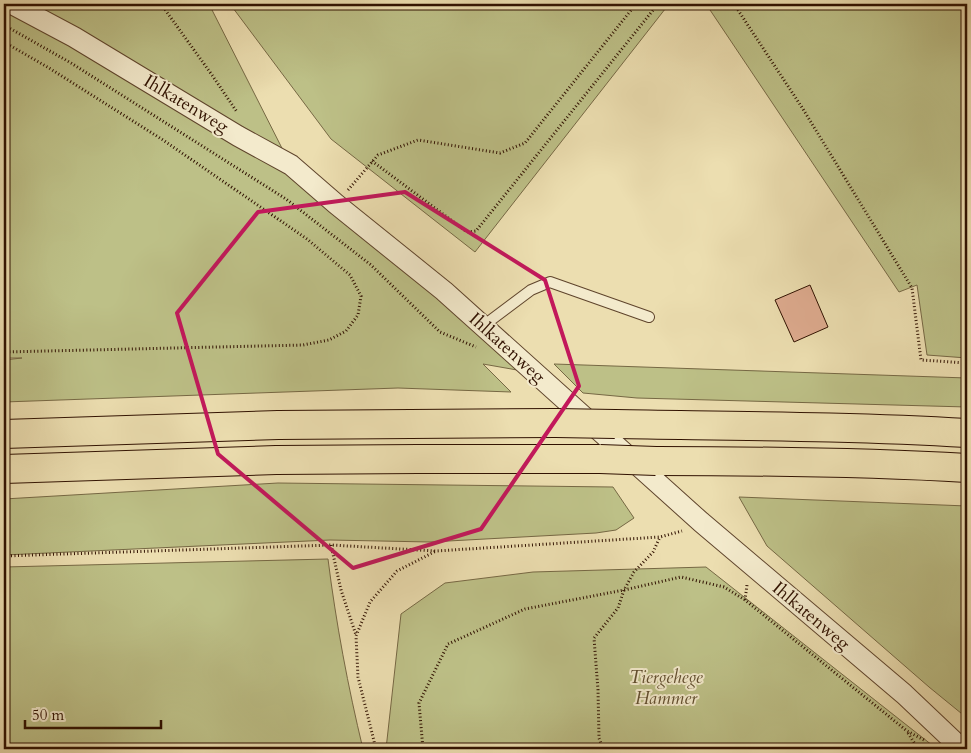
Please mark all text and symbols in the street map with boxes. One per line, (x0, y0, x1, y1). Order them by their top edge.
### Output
street label: Ihlkatenweg (139, 69, 234, 140)
street label: Ihlkatenweg (463, 307, 551, 390)
street label: Ihlkatenweg (767, 576, 856, 657)
park label: Tiergehege Hammer (629, 665, 704, 711)
scale bar (25, 698, 161, 730)
text: 50 m (32, 705, 64, 725)

